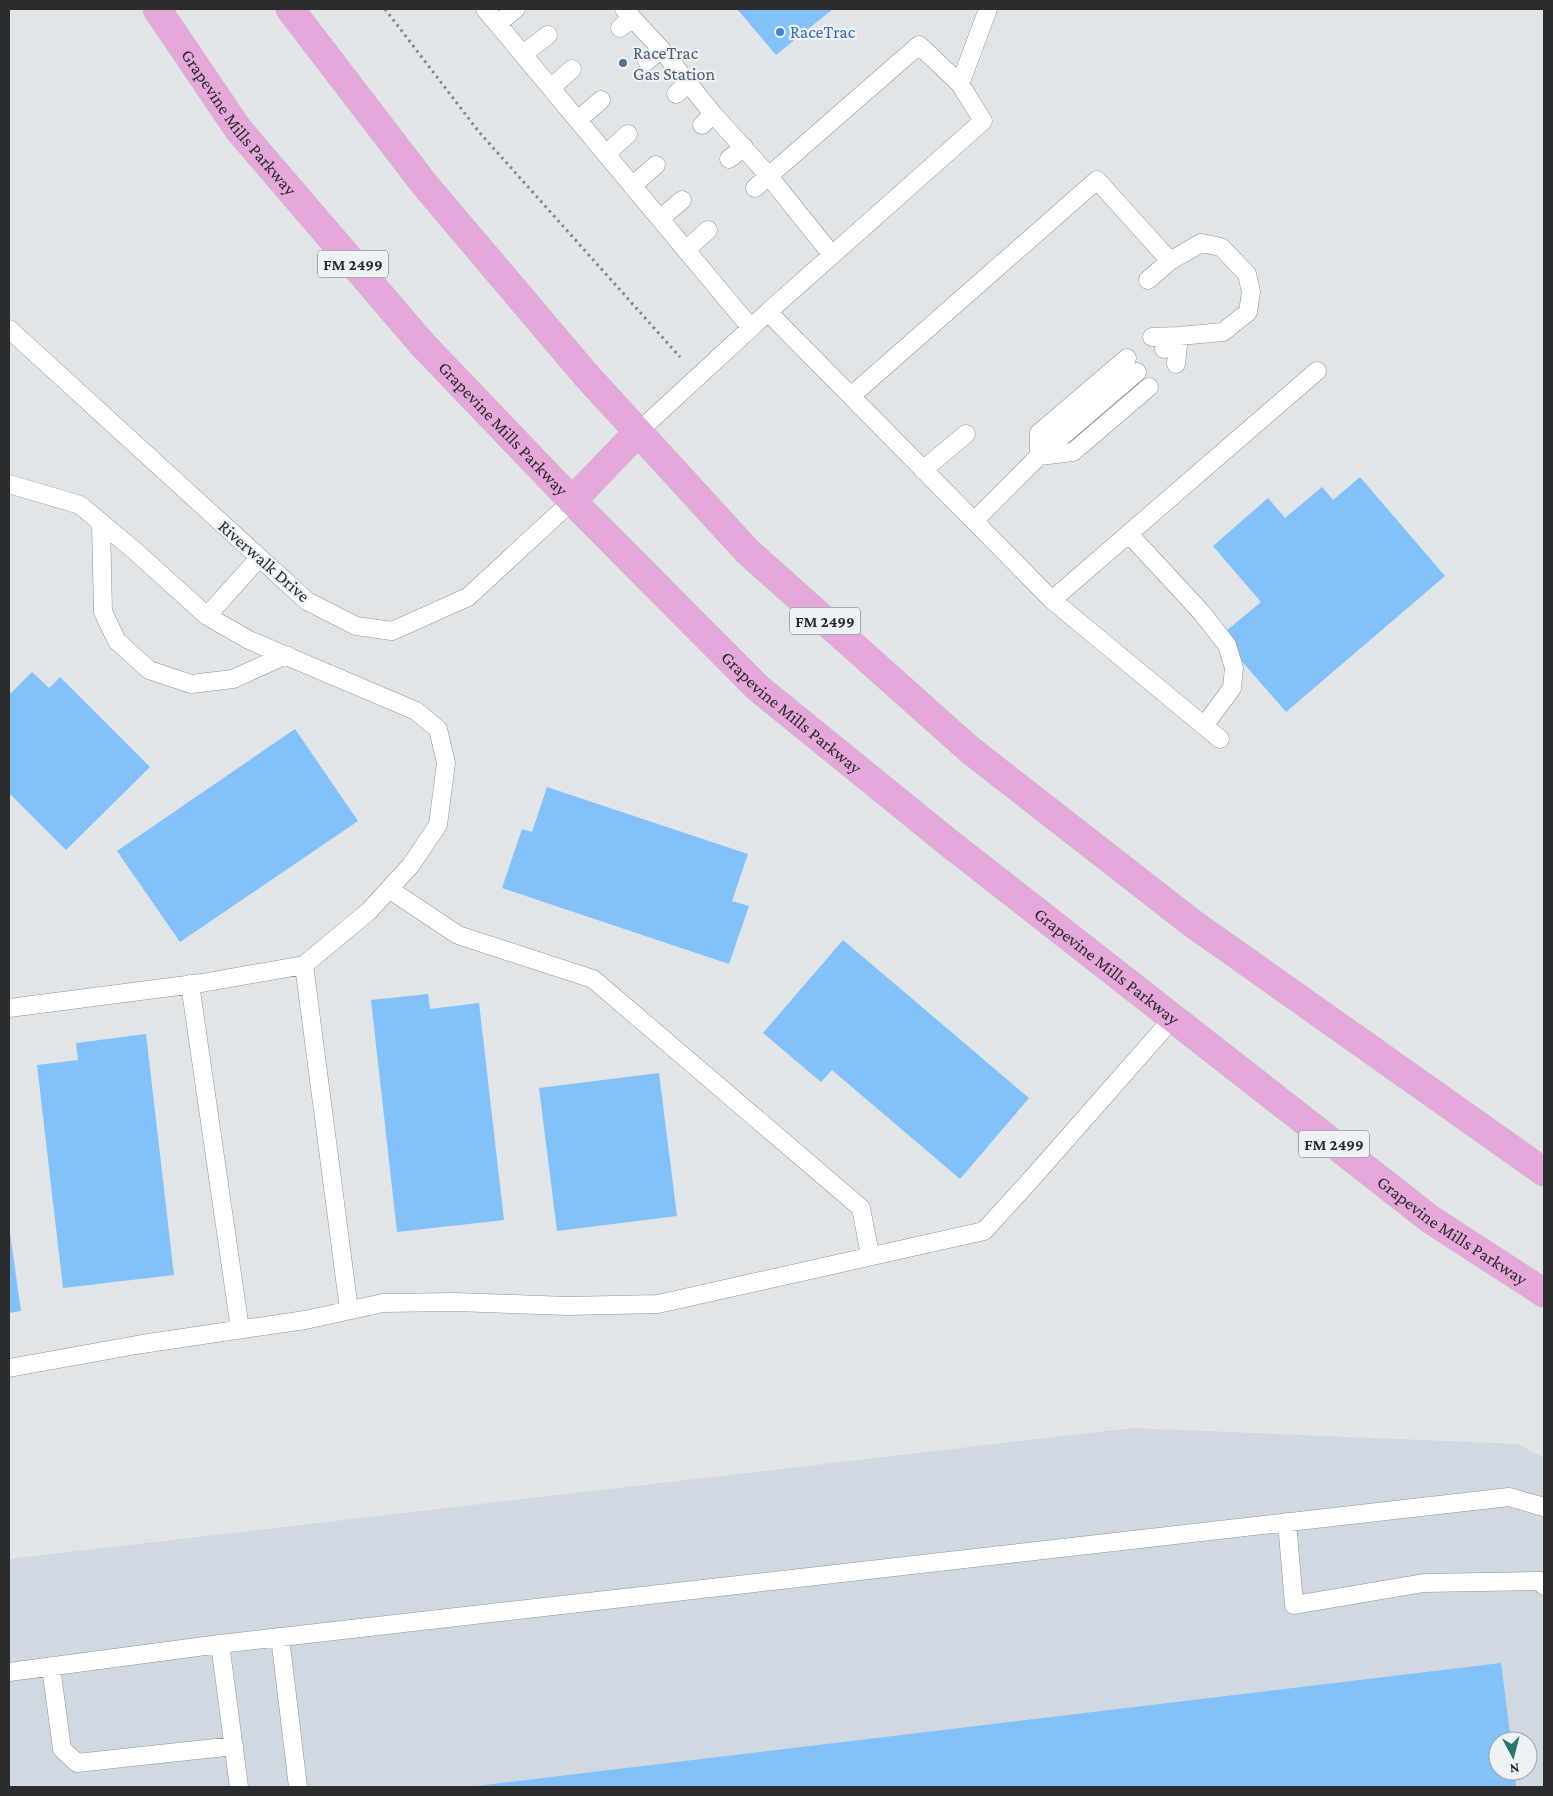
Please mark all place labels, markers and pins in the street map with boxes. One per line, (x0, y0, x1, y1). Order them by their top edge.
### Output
place label: RaceTrac (790, 22, 856, 42)
marker: RaceTrac (774, 26, 786, 38)
place label: RaceTrac Gas Station (633, 43, 715, 84)
marker: RaceTrac Gas Station (617, 57, 629, 69)

